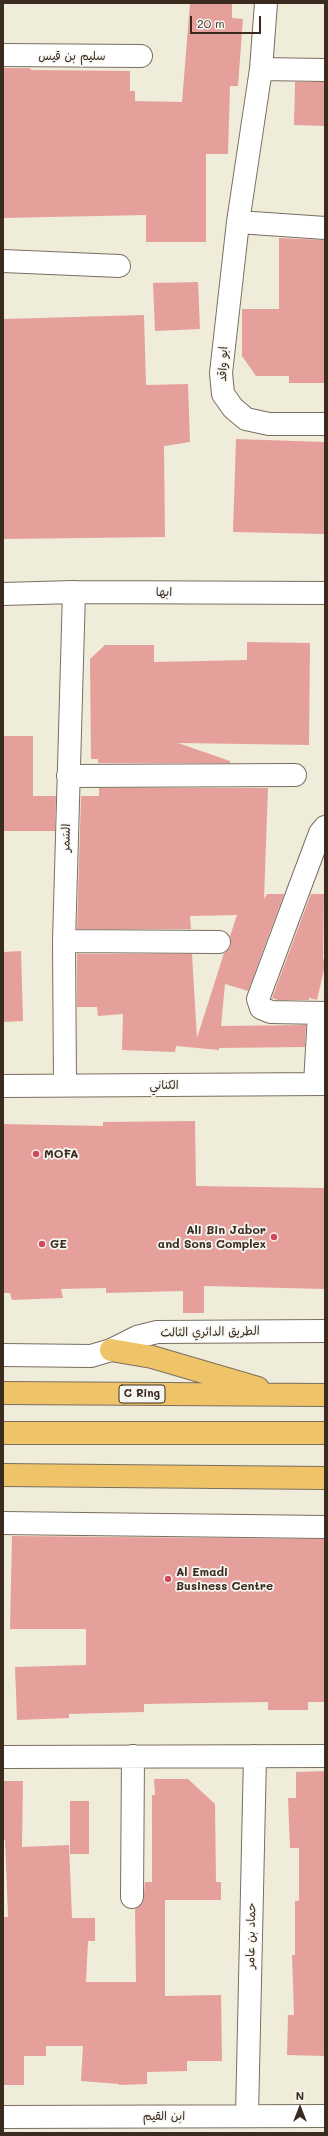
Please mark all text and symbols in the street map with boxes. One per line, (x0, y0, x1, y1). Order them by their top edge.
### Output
scale bar (192, 8, 263, 34)
text: 20 m (197, 15, 225, 31)
street label: سليم بن قيس (38, 49, 106, 63)
street label: ابو واقد (215, 346, 231, 382)
street label: ابها (156, 585, 172, 599)
street label: السَمر (59, 824, 73, 852)
street label: الكناني (149, 1078, 179, 1092)
place label: MOFA (44, 1147, 78, 1161)
marker: MOFA (31, 1149, 41, 1159)
place label: Ali Bin Jabor and Sons Complex (158, 1223, 266, 1251)
marker: Ali Bin Jabor and Sons Complex (269, 1232, 279, 1242)
place label: GE (50, 1237, 67, 1251)
marker: GE (37, 1239, 47, 1249)
street label: الطريق الدائري الثالث (160, 1324, 260, 1340)
road number: C Ring (119, 1385, 165, 1403)
place label: Al Emadi Business Centre (176, 1565, 273, 1593)
marker: Al Emadi Business Centre (163, 1574, 173, 1584)
street label: حماد بن عامر (243, 1903, 259, 1969)
north arrow (280, 2088, 320, 2128)
text: N (296, 2088, 304, 2103)
street label: ابن القيم (143, 2109, 185, 2123)

